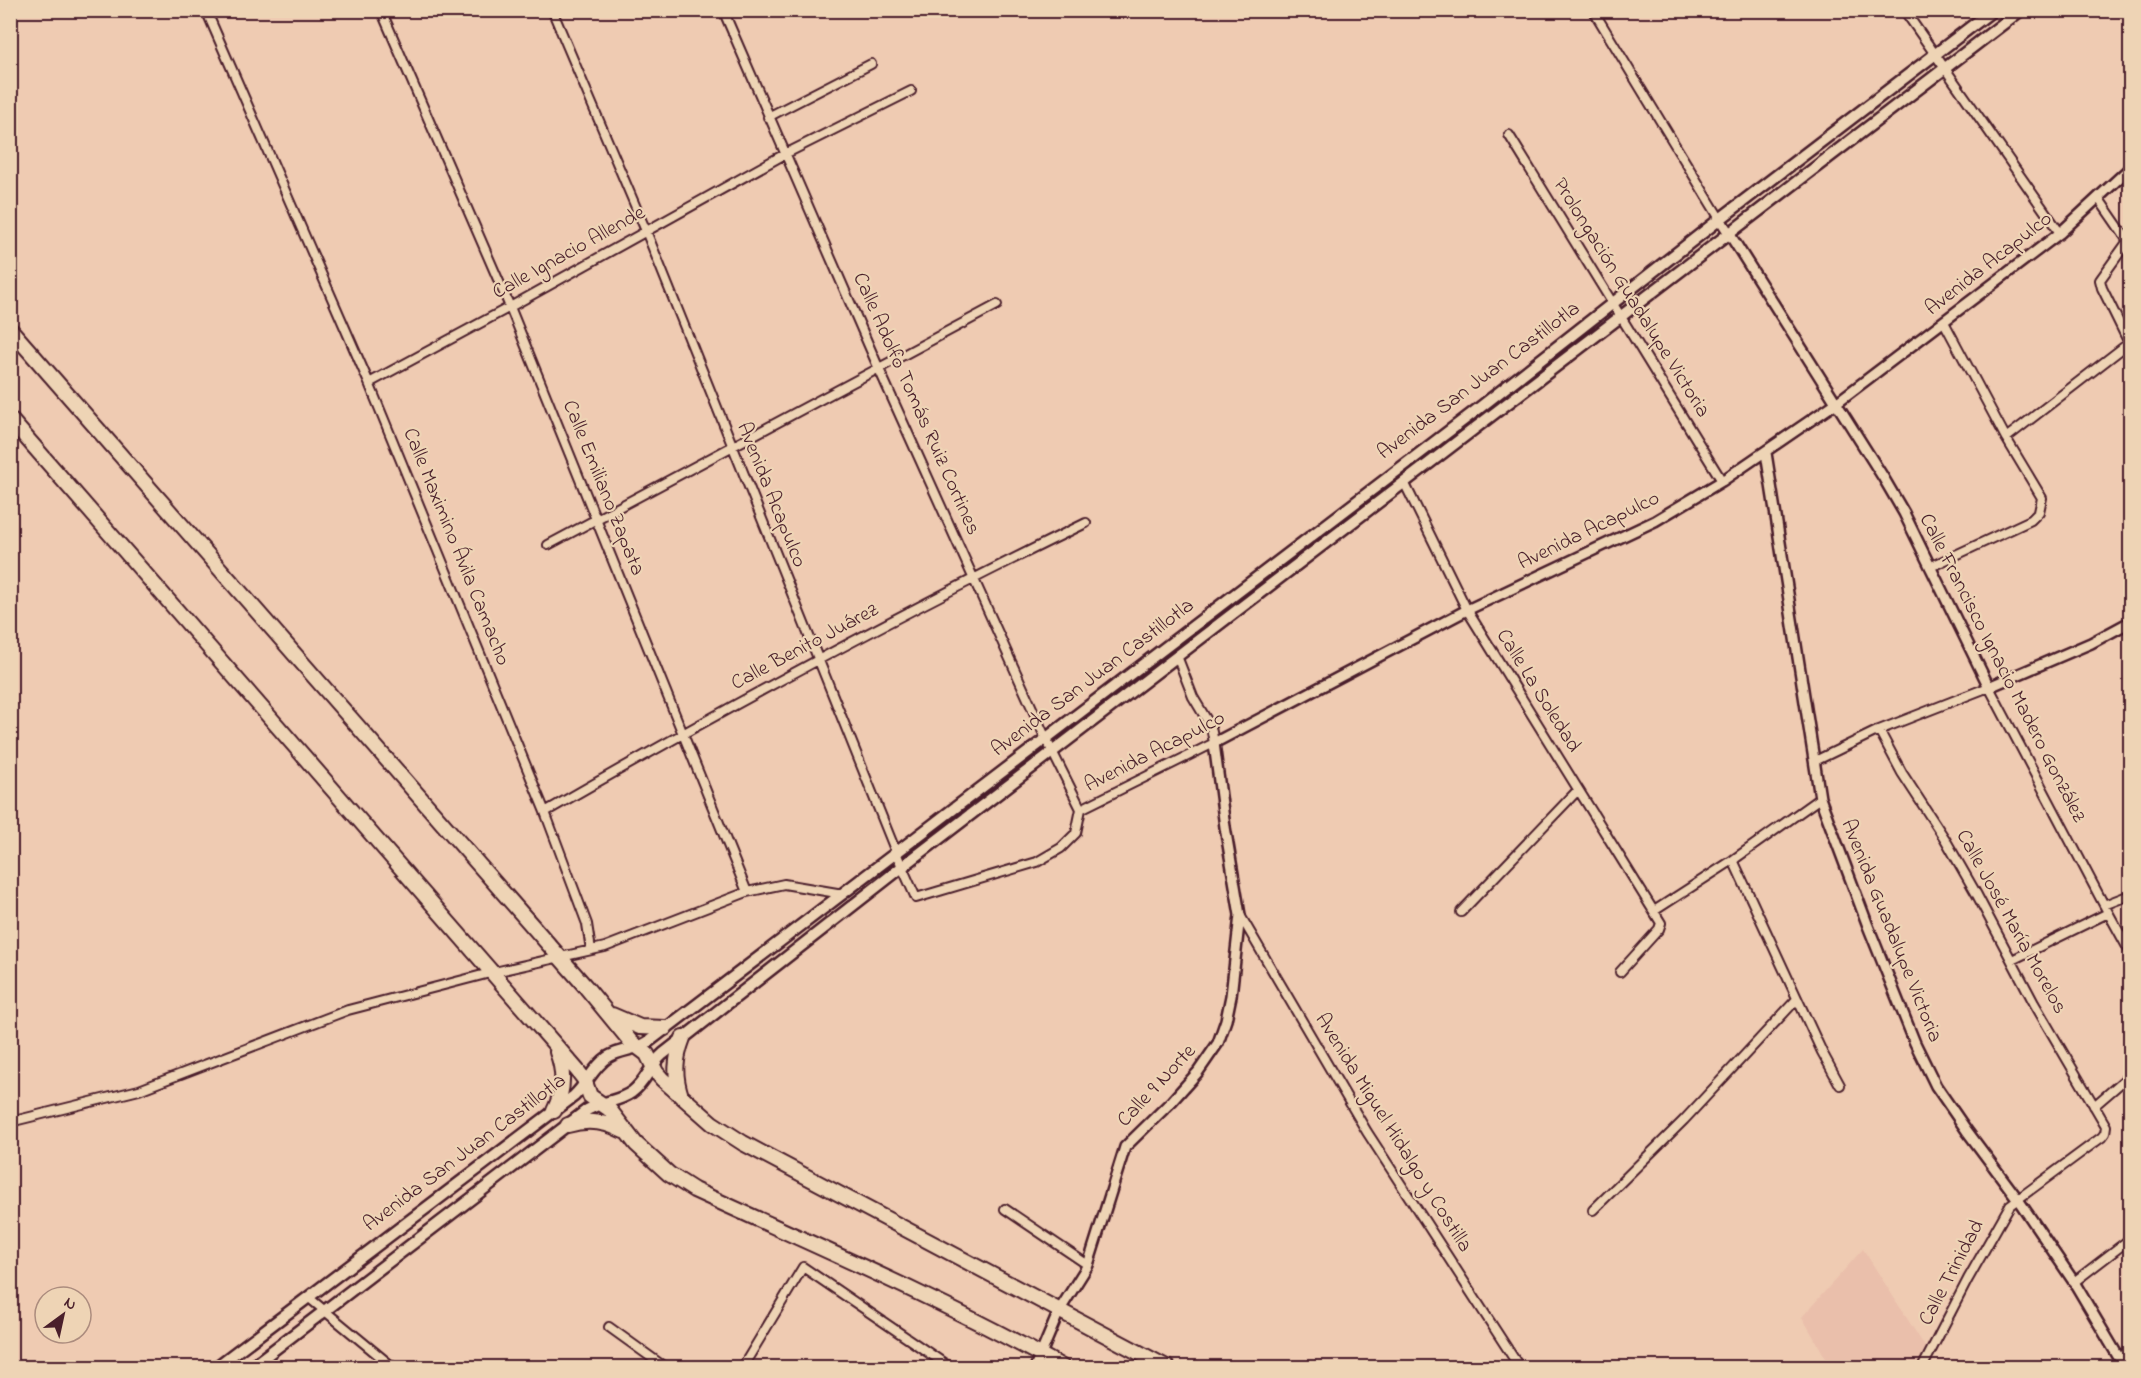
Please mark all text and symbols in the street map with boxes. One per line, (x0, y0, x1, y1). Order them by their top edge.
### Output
street label: Prolongación Guadalupe Victoria (1543, 172, 1717, 425)
street label: Calle Ignacio Allende (487, 198, 652, 309)
street label: Avenida Acapulco (1919, 205, 2059, 323)
street label: Calle Adolfo Tomás Ruiz Cortines (844, 268, 988, 540)
street label: Avenida San Juan Castillotla (1371, 295, 1587, 467)
street label: Calle Emiliano Zapata (554, 396, 652, 580)
street label: Avenida Acapulco (728, 418, 814, 572)
street label: Calle Maximino Ávila Camacho (394, 423, 518, 670)
street label: Avenida Acapulco (1513, 484, 1665, 578)
street label: Calle Francisco Ignacio Madero González (1909, 508, 2093, 829)
street label: Avenida San Juan Castillotla (985, 592, 1201, 764)
street label: Calle Benito Juárez (726, 595, 884, 699)
street label: Calle La Soledad (1488, 623, 1588, 759)
street label: Avenida Acapulco (1079, 704, 1231, 800)
street label: Avenida Guadalupe Victoria (1832, 815, 1950, 1047)
street label: Calle José María Morelos (1948, 824, 2074, 1020)
street label: Avenida Miguel Hidalgo y Costilla (1305, 1007, 1479, 1260)
street label: Calle 9 Norte (1110, 1037, 1204, 1134)
street label: Avenida San Juan Castillotla (357, 1067, 573, 1239)
street label: Calle Trinidad (1912, 1215, 1993, 1331)
north arrow (33, 1285, 93, 1345)
text: N (59, 1291, 81, 1317)

